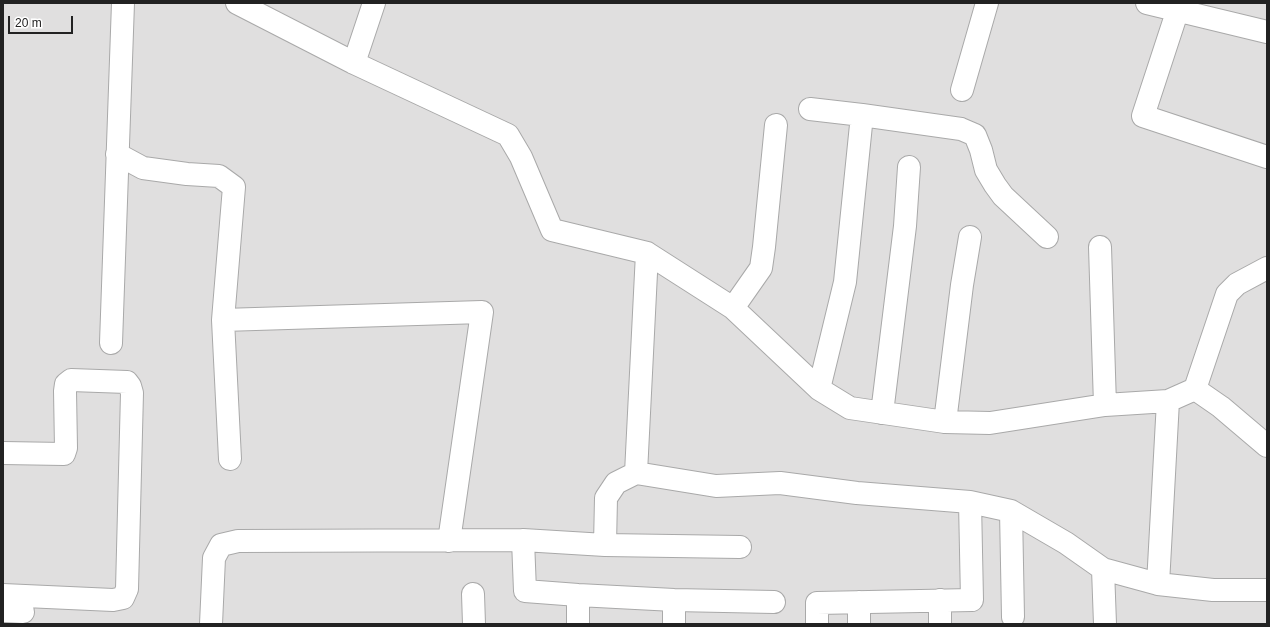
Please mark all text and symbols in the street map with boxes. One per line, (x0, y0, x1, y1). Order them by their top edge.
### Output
scale bar (10, 8, 75, 34)
text: 20 m (15, 16, 42, 30)

